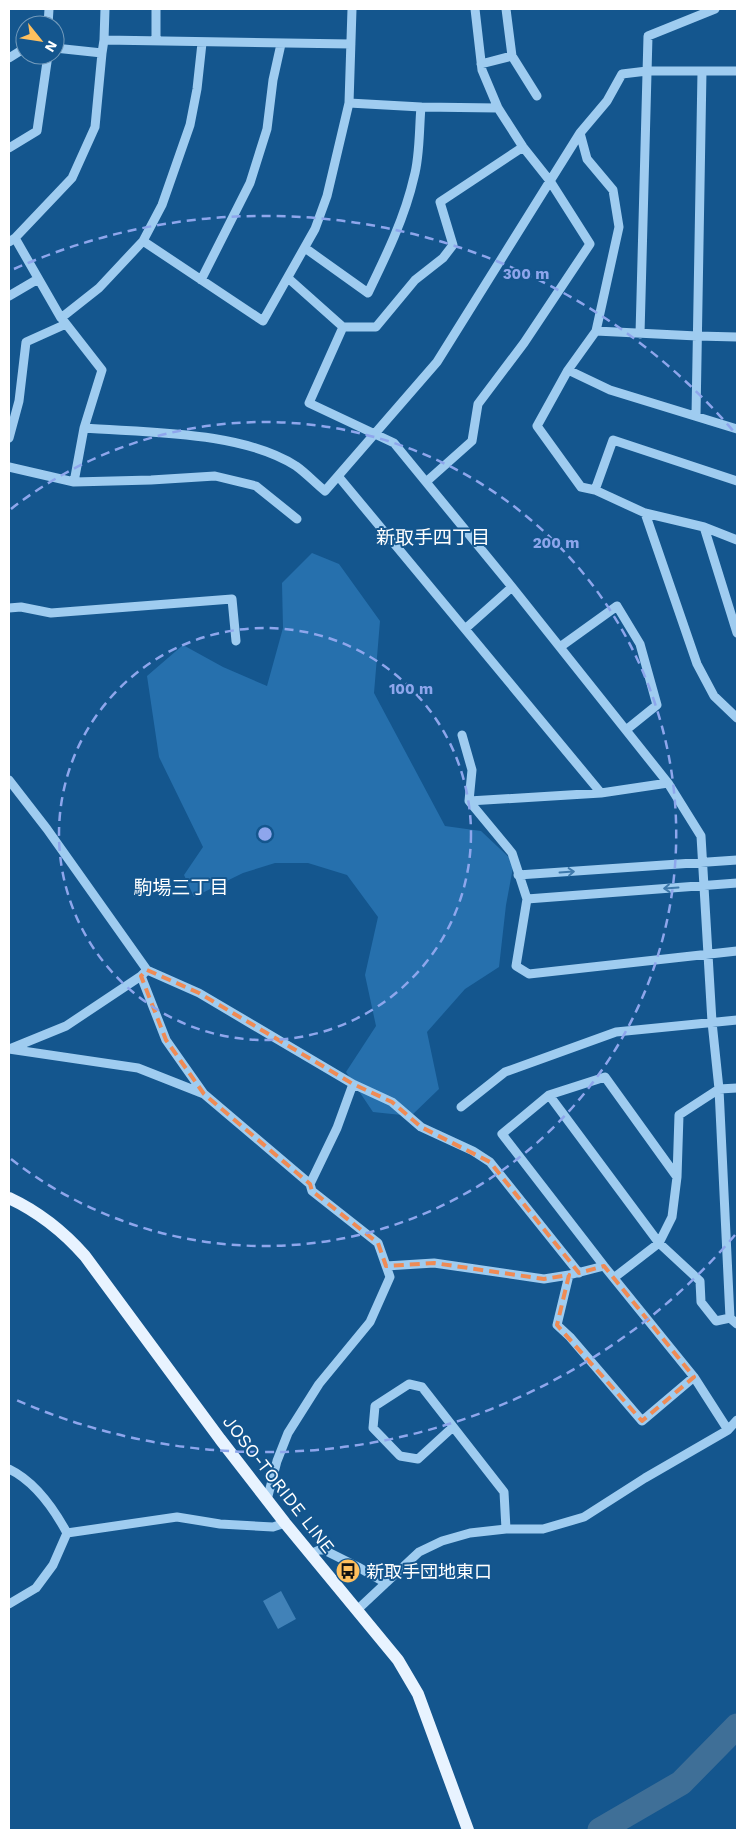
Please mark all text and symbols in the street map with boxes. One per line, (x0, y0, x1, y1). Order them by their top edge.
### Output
north arrow (15, 15, 65, 65)
text: N (42, 38, 61, 55)
text: 300 m (503, 265, 549, 283)
district label: 新取手四丁目 (376, 526, 490, 549)
text: 200 m (533, 534, 579, 552)
text: 100 m (389, 680, 433, 698)
centre of rings (256, 825, 274, 843)
one-way arrow (559, 867, 575, 876)
district label: 駒場三丁目 (133, 876, 229, 899)
one-way arrow (663, 884, 679, 893)
street label: JOSO-TORIDE LINE (219, 1411, 339, 1557)
bus stop icon: 新取手団地東口 (335, 1558, 361, 1584)
place label: 新取手団地東口 (366, 1561, 492, 1582)

